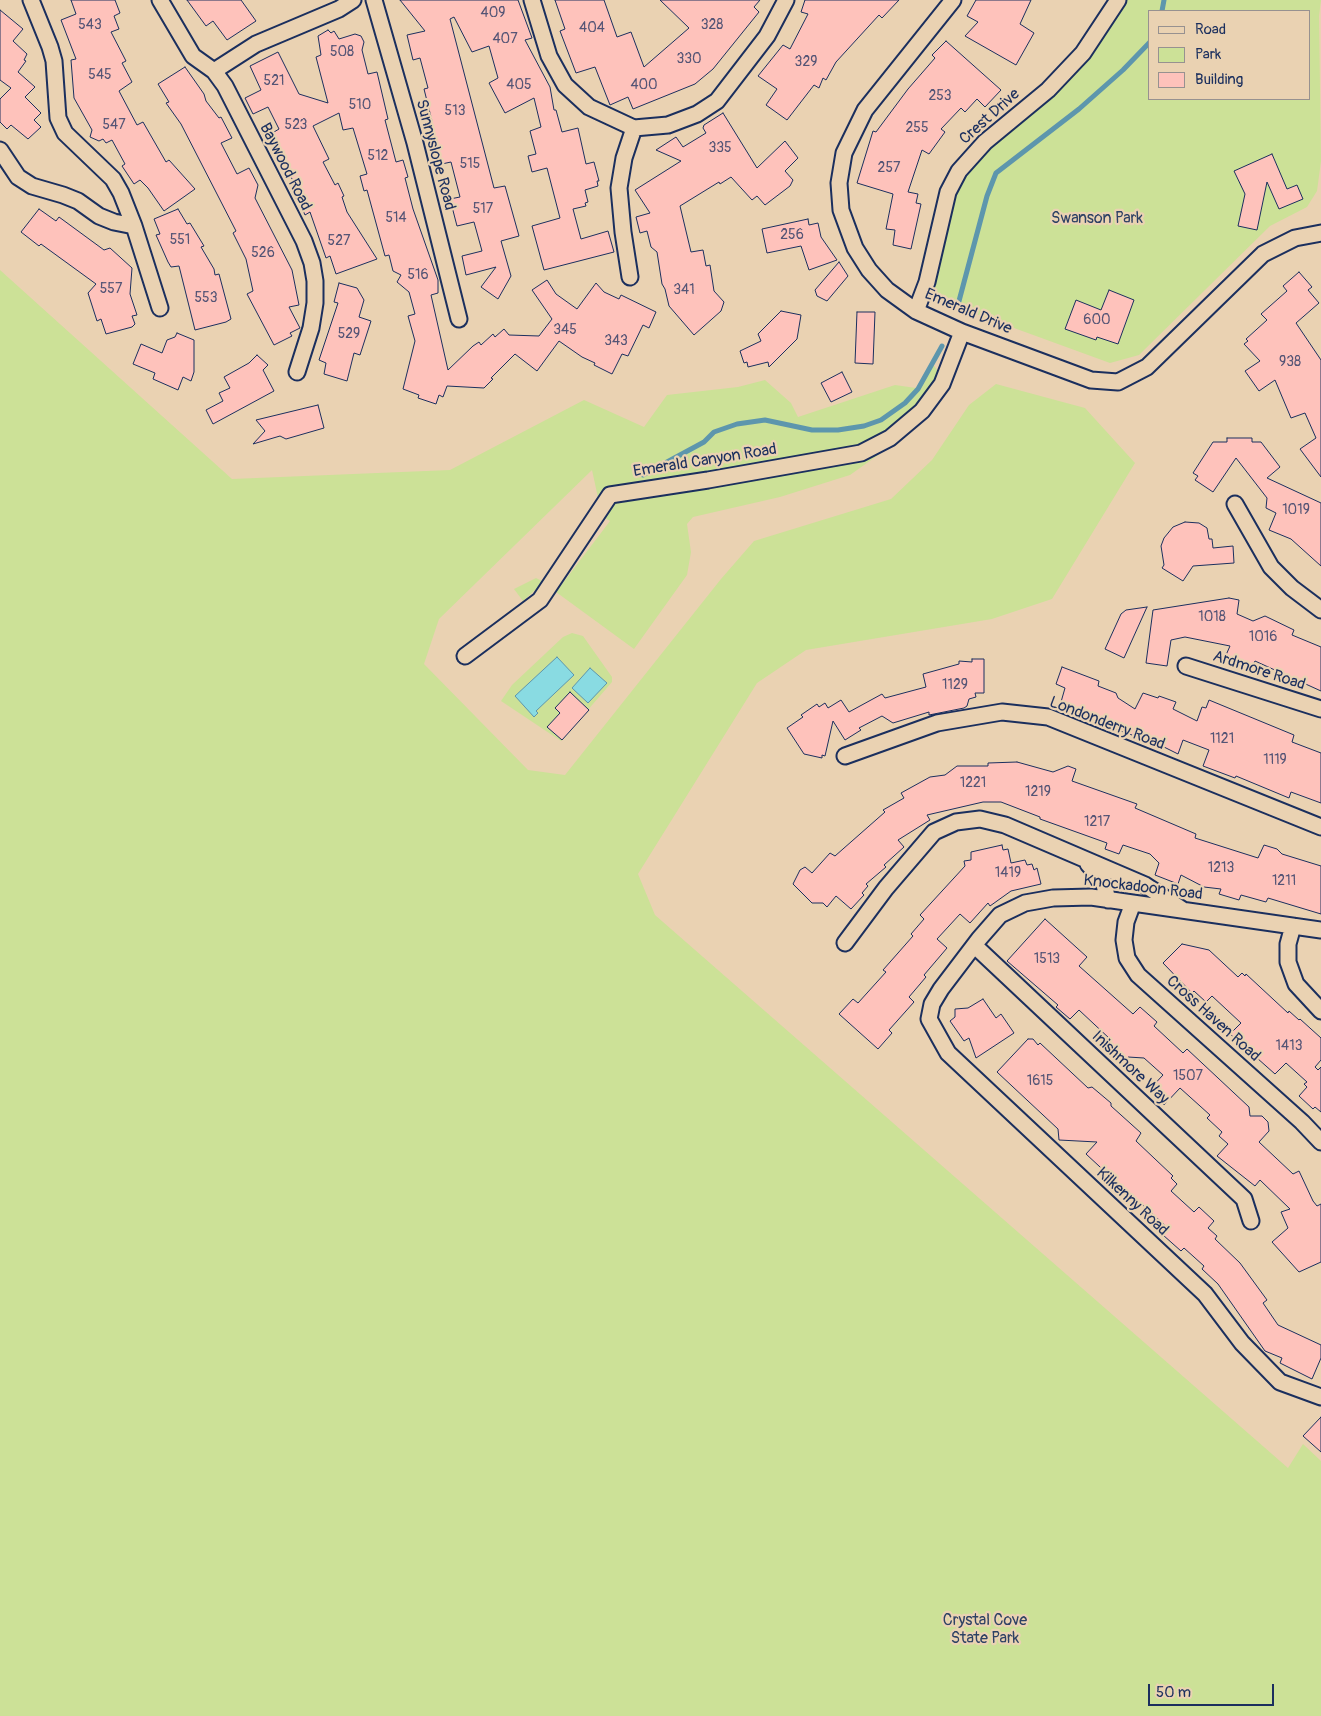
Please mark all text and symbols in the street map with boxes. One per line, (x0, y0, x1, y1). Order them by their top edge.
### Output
house number: 409 (481, 5, 505, 21)
legend (1148, 10, 1311, 100)
house number: 543 (78, 17, 102, 33)
house number: 328 (701, 17, 723, 33)
house number: 404 (579, 20, 605, 36)
text: Road (1195, 20, 1226, 39)
house number: 407 (492, 31, 518, 47)
house number: 508 (330, 44, 354, 60)
text: Park (1195, 45, 1221, 64)
house number: 330 (676, 51, 702, 67)
house number: 329 (795, 54, 817, 70)
house number: 545 (88, 67, 112, 83)
text: Building (1195, 70, 1243, 89)
house number: 521 (264, 73, 284, 89)
house number: 405 (506, 77, 532, 93)
house number: 400 (630, 77, 658, 93)
street label: Crest Drive (956, 85, 1024, 149)
house number: 253 (928, 88, 952, 104)
house number: 510 (349, 97, 371, 113)
street label: Sunnyslope Road (411, 98, 459, 212)
house number: 513 (445, 103, 465, 119)
house number: 547 (102, 117, 126, 133)
house number: 523 (285, 117, 307, 133)
street label: Baywood Road (255, 120, 315, 214)
house number: 255 (905, 120, 929, 136)
house number: 335 (708, 140, 732, 156)
house number: 512 (368, 148, 388, 164)
house number: 515 (460, 156, 480, 172)
house number: 257 (878, 160, 900, 176)
house number: 517 (473, 201, 493, 217)
park label: Swanson Park (1051, 209, 1143, 229)
house number: 514 (385, 210, 407, 226)
house number: 256 (780, 227, 804, 243)
house number: 551 (170, 232, 190, 248)
house number: 527 (328, 233, 350, 249)
house number: 526 (251, 245, 275, 261)
house number: 516 (407, 267, 429, 283)
house number: 557 (100, 281, 122, 297)
house number: 341 (673, 282, 695, 298)
street label: Emerald Drive (922, 285, 1014, 339)
house number: 553 (195, 290, 217, 306)
house number: 600 (1083, 312, 1111, 328)
house number: 345 (553, 322, 577, 338)
house number: 529 (338, 326, 360, 342)
house number: 343 (604, 333, 628, 349)
house number: 938 (1279, 354, 1301, 370)
street label: Emerald Canyon Road (632, 440, 778, 482)
house number: 1019 (1282, 502, 1310, 518)
house number: 1018 (1198, 609, 1226, 625)
house number: 1016 (1249, 629, 1277, 645)
street label: Ardmore Road (1210, 647, 1308, 695)
house number: 1129 (942, 677, 968, 693)
street label: Londonderry Road (1046, 693, 1168, 755)
house number: 1121 (1210, 731, 1234, 747)
house number: 1119 (1263, 752, 1287, 768)
house number: 1221 (960, 775, 986, 791)
house number: 1219 (1025, 784, 1051, 800)
house number: 1217 (1084, 814, 1110, 830)
house number: 1213 (1208, 860, 1234, 876)
house number: 1419 (995, 865, 1021, 881)
street label: Knockadoon Road (1082, 871, 1204, 905)
house number: 1211 (1272, 873, 1296, 889)
house number: 1513 (1034, 951, 1060, 967)
street label: Cross Haven Road (1162, 972, 1264, 1066)
street label: Inishmore Way (1087, 1027, 1173, 1109)
house number: 1413 (1276, 1038, 1302, 1054)
house number: 1507 (1173, 1068, 1203, 1084)
house number: 1615 (1027, 1073, 1053, 1089)
street label: Kilkenny Road (1092, 1164, 1172, 1240)
park label: Crystal Cove State Park (943, 1611, 1027, 1649)
scale bar (1151, 1674, 1277, 1706)
text: 50 m (1156, 1683, 1191, 1702)

